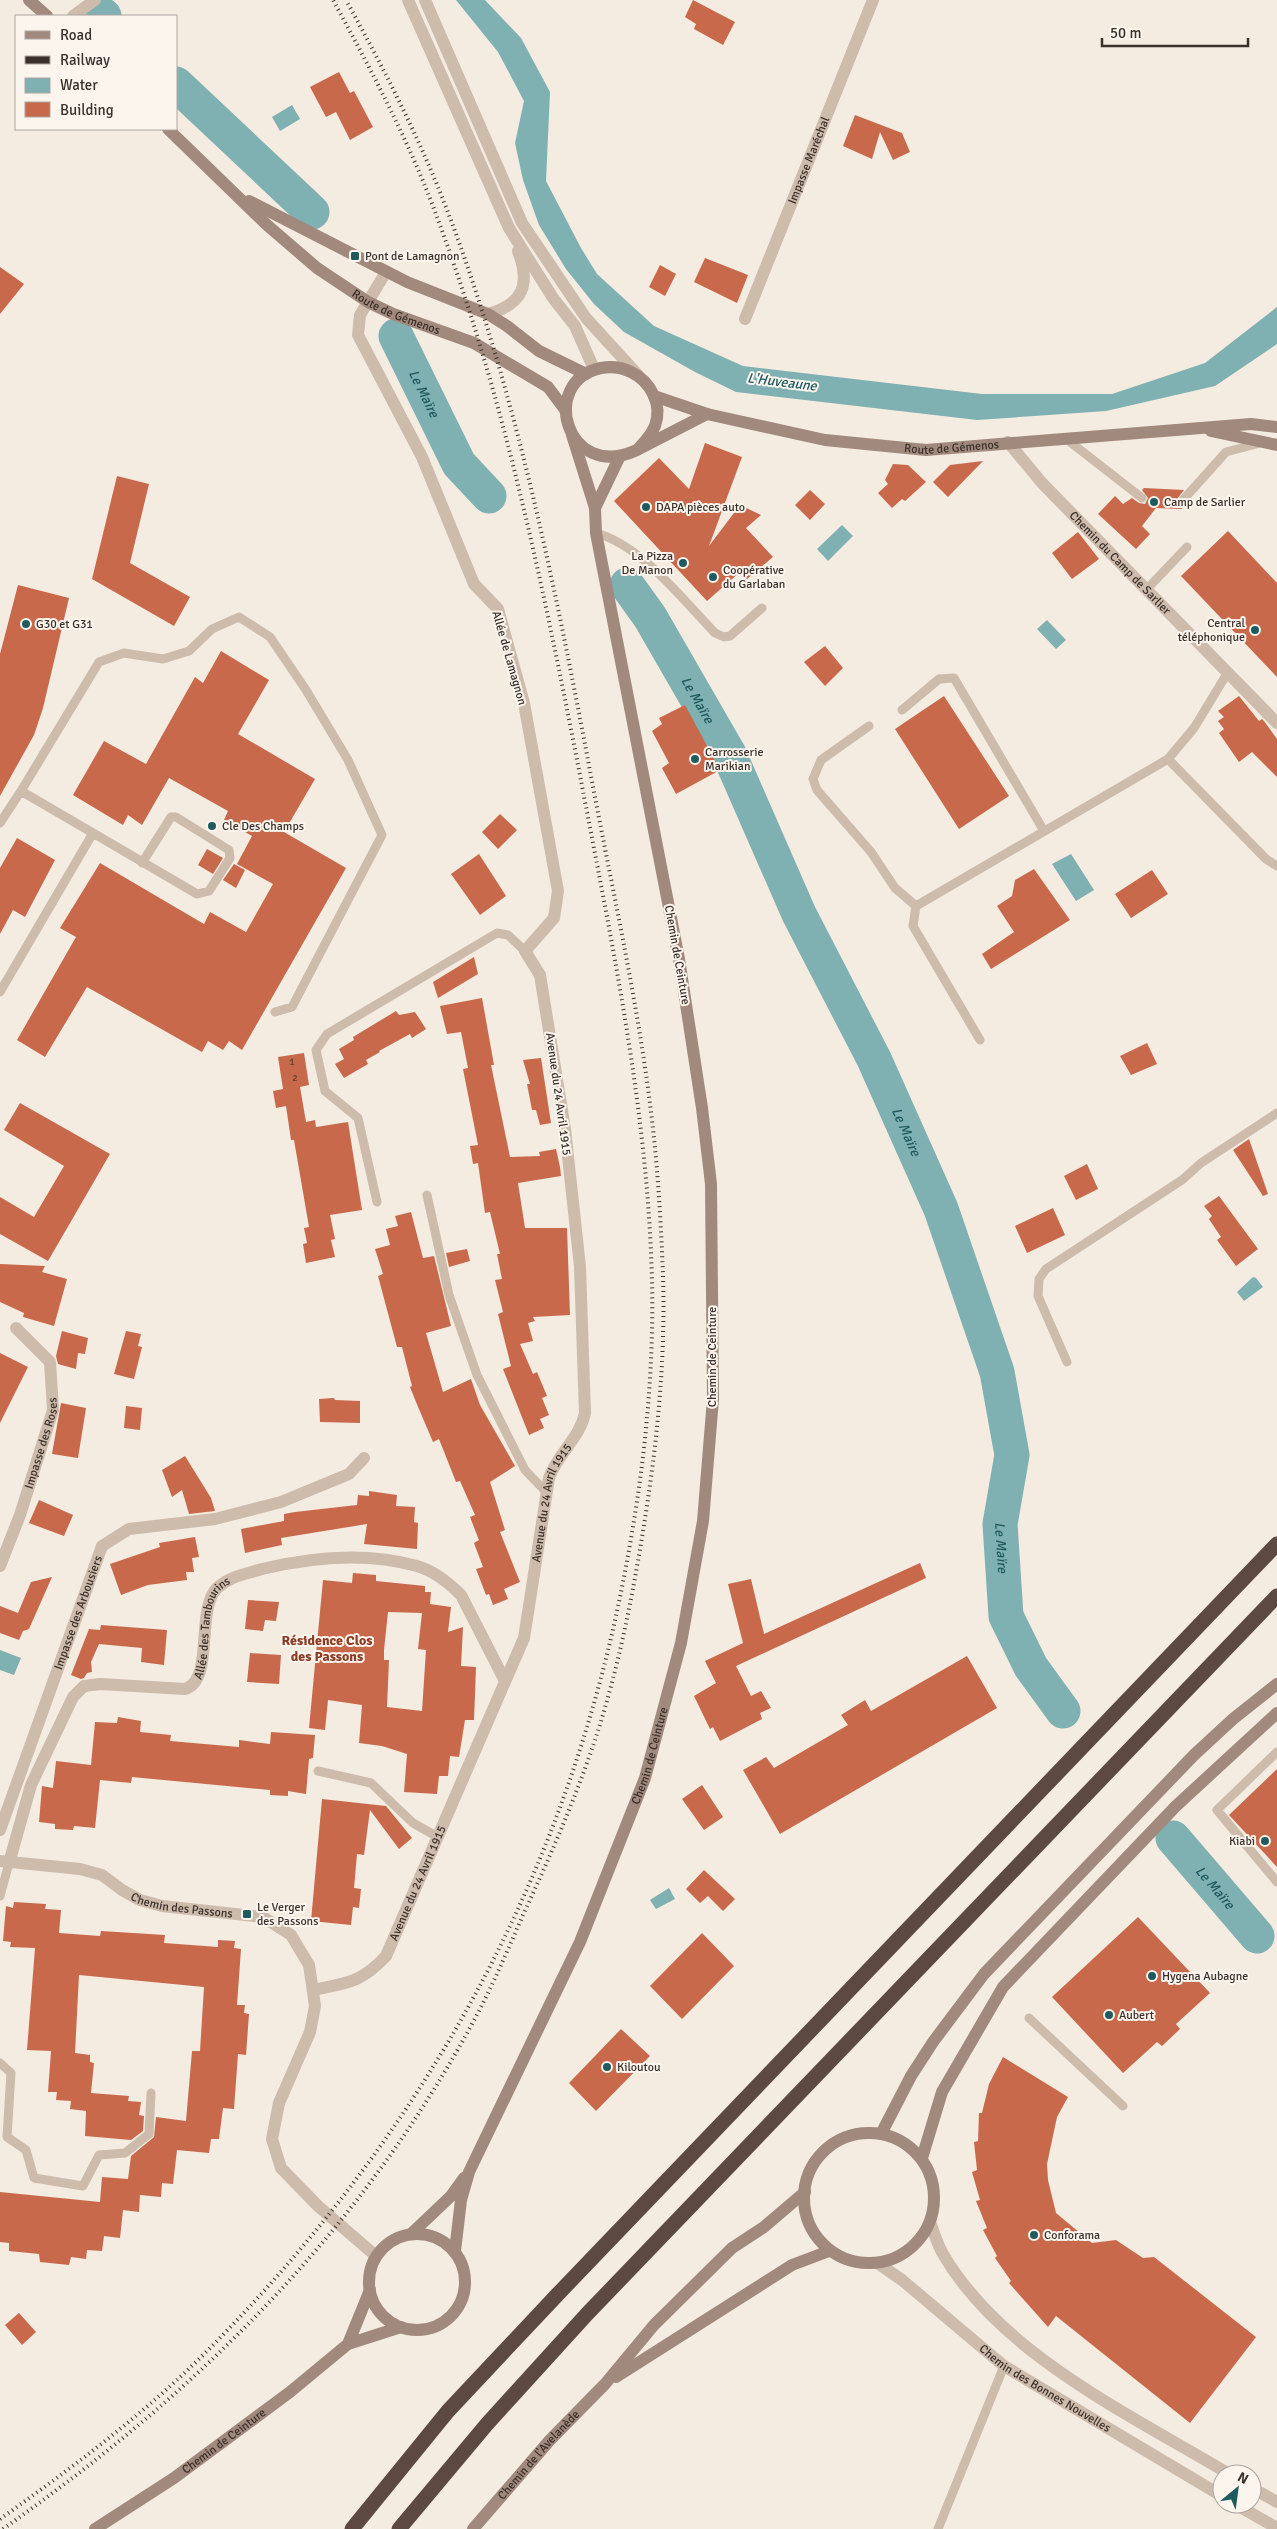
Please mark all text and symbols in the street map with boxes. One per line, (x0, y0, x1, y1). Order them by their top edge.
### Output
legend (15, 15, 178, 130)
scale bar (1102, 15, 1248, 47)
text: 50 m (1110, 24, 1141, 42)
text: Road (60, 26, 92, 44)
text: Railway (60, 51, 110, 69)
text: Water (60, 76, 98, 94)
text: Building (60, 101, 114, 119)
street label: Impasse Maréchal (784, 114, 833, 206)
place label: Pont de Lamagnon (365, 249, 460, 264)
marker: Pont de Lamagnon (349, 250, 361, 262)
street label: Route de Gémenos (349, 286, 442, 338)
water label: Le Maïre (405, 367, 444, 421)
water label: L'Huveaune (746, 369, 819, 395)
street label: Route de Gémenos (904, 437, 1000, 458)
place label: Camp de Sarlier (1164, 495, 1246, 510)
marker: Camp de Sarlier (1148, 496, 1160, 508)
place label: DAPA pièces auto (656, 500, 745, 515)
marker: DAPA pièces auto (640, 501, 652, 513)
street label: Chemin du Camp de Sarlier (1066, 508, 1174, 618)
place label: La Pizza De Manon (621, 549, 673, 578)
marker: La Pizza De Manon (677, 557, 689, 569)
place label: Coopérative du Garlaban (723, 563, 785, 592)
marker: Coopérative du Garlaban (707, 571, 719, 583)
street label: Allée de Lamagnon (488, 609, 530, 707)
place label: Central téléphonique (1178, 616, 1245, 645)
place label: G30 et G31 (36, 617, 93, 632)
marker: G30 et G31 (20, 618, 32, 630)
marker: Central téléphonique (1249, 624, 1261, 636)
water label: Le Maïre (678, 673, 718, 727)
place label: Carrosserie Marikian (705, 745, 763, 774)
marker: Carrosserie Marikian (689, 753, 701, 765)
place label: Cle Des Champs (222, 819, 304, 834)
marker: Cle Des Champs (206, 820, 218, 832)
street label: Chemin de Ceinture (661, 904, 693, 1006)
street label: Avenue du 24 Avril 1915 (542, 1032, 574, 1156)
house number: 1 (289, 1056, 295, 1068)
house number: 2 (292, 1072, 298, 1084)
water label: Le Maïre (888, 1105, 925, 1159)
street label: Chemin de Ceinture (705, 1307, 720, 1407)
street label: Impasse des Roses (21, 1397, 61, 1491)
street label: Avenue du 24 Avril 1915 (528, 1440, 575, 1563)
water label: Le Maïre (991, 1521, 1012, 1575)
street label: Impasse des Arbousiers (51, 1553, 105, 1672)
street label: Allée des Tambourins (190, 1573, 233, 1682)
district label: Résidence Clos des Passons (282, 1632, 372, 1665)
street label: Chemin de Ceinture (628, 1705, 671, 1807)
street label: Avenue du 24 Avril 1915 (386, 1823, 449, 1943)
place label: Kiabi (1229, 1834, 1255, 1849)
marker: Kiabi (1259, 1835, 1271, 1847)
water label: Le Maïre (1192, 1862, 1239, 1913)
street label: Chemin des Passons (128, 1889, 233, 1921)
place label: Le Verger des Passons (257, 1900, 318, 1929)
marker: Le Verger des Passons (241, 1908, 253, 1920)
place label: Hygena Aubagne (1162, 1969, 1248, 1984)
marker: Hygena Aubagne (1146, 1970, 1158, 1982)
place label: Aubert (1119, 2008, 1154, 2023)
marker: Aubert (1103, 2009, 1115, 2021)
place label: Kiloutou (617, 2060, 661, 2075)
marker: Kiloutou (601, 2061, 613, 2073)
place label: Conforama (1044, 2228, 1100, 2243)
marker: Conforama (1028, 2229, 1040, 2241)
street label: Chemin des Bonnes Nouvelles (976, 2341, 1114, 2435)
street label: Chemin de Ceinture (179, 2405, 269, 2477)
street label: Chemin de l'Avelanède (494, 2407, 583, 2503)
north arrow (1212, 2464, 1262, 2514)
text: N (1235, 2468, 1251, 2488)

